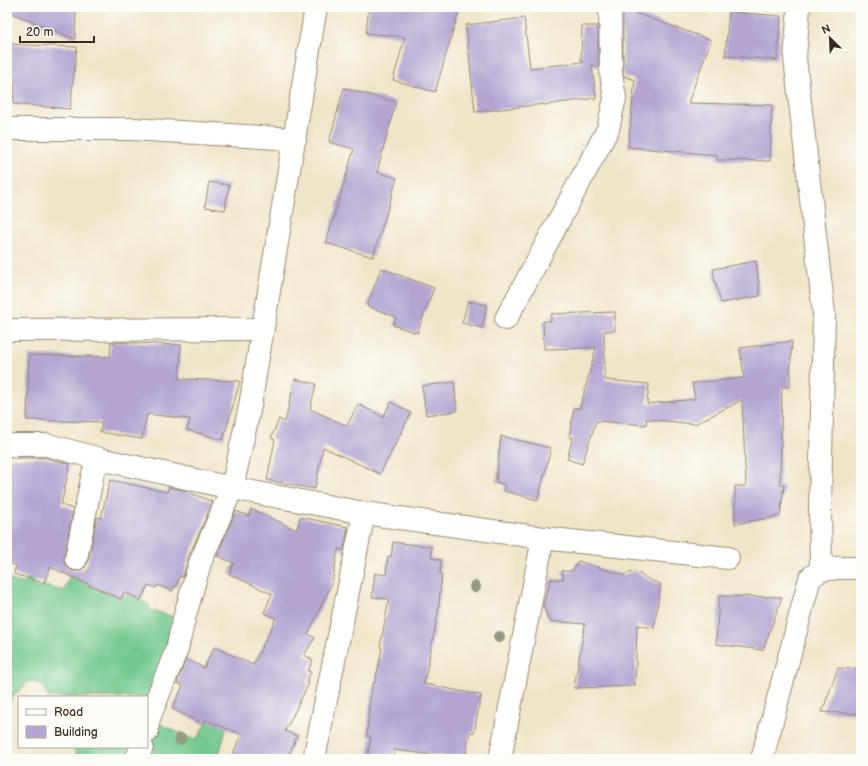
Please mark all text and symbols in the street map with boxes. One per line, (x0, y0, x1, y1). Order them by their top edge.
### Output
scale bar (20, 18, 94, 44)
north arrow (810, 18, 850, 58)
text: N (820, 22, 833, 37)
text: 20 m (26, 25, 53, 40)
legend (18, 696, 148, 748)
text: Road (54, 705, 83, 720)
text: Building (54, 725, 98, 740)

